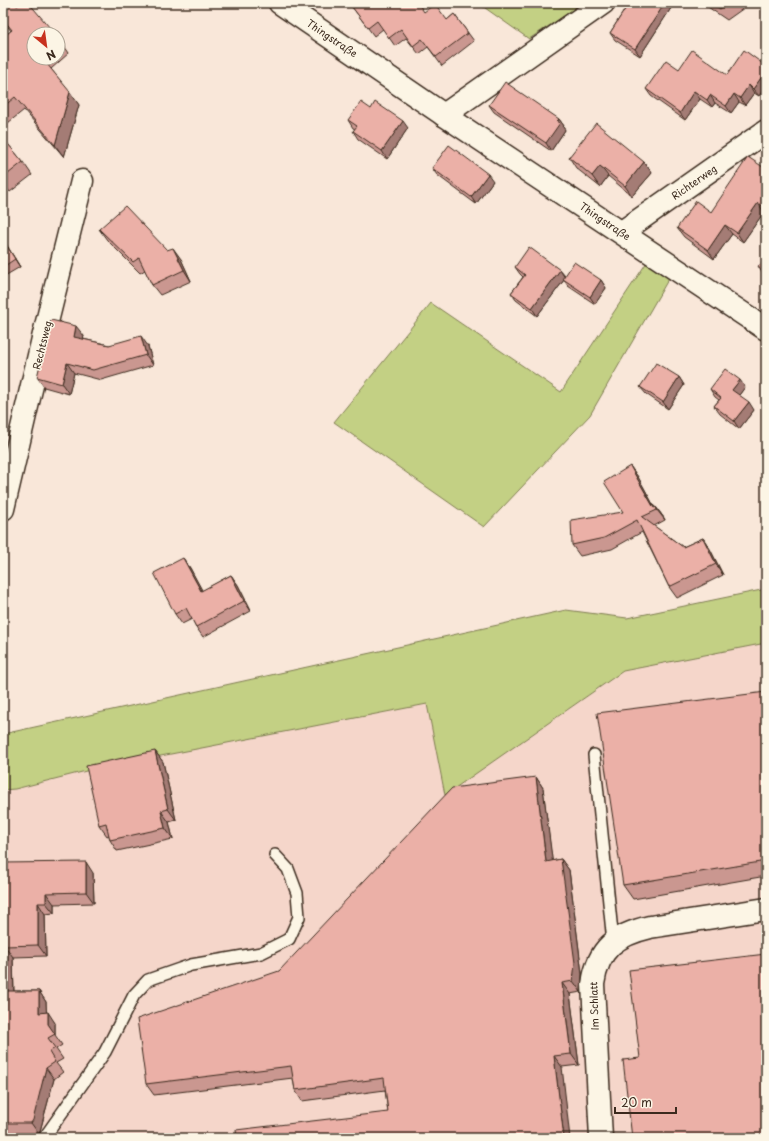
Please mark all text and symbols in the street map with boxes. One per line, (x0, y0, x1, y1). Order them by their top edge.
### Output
street label: Thingstraße (304, 15, 361, 60)
north arrow (26, 26, 66, 66)
text: N (43, 46, 59, 65)
street label: Richterweg (668, 160, 720, 203)
street label: Thingstraße (577, 198, 634, 243)
street label: Rechtsweg (28, 319, 55, 371)
street label: Im Schlatt (585, 981, 602, 1031)
scale bar (615, 1089, 676, 1115)
text: 20 m (621, 1093, 652, 1111)

